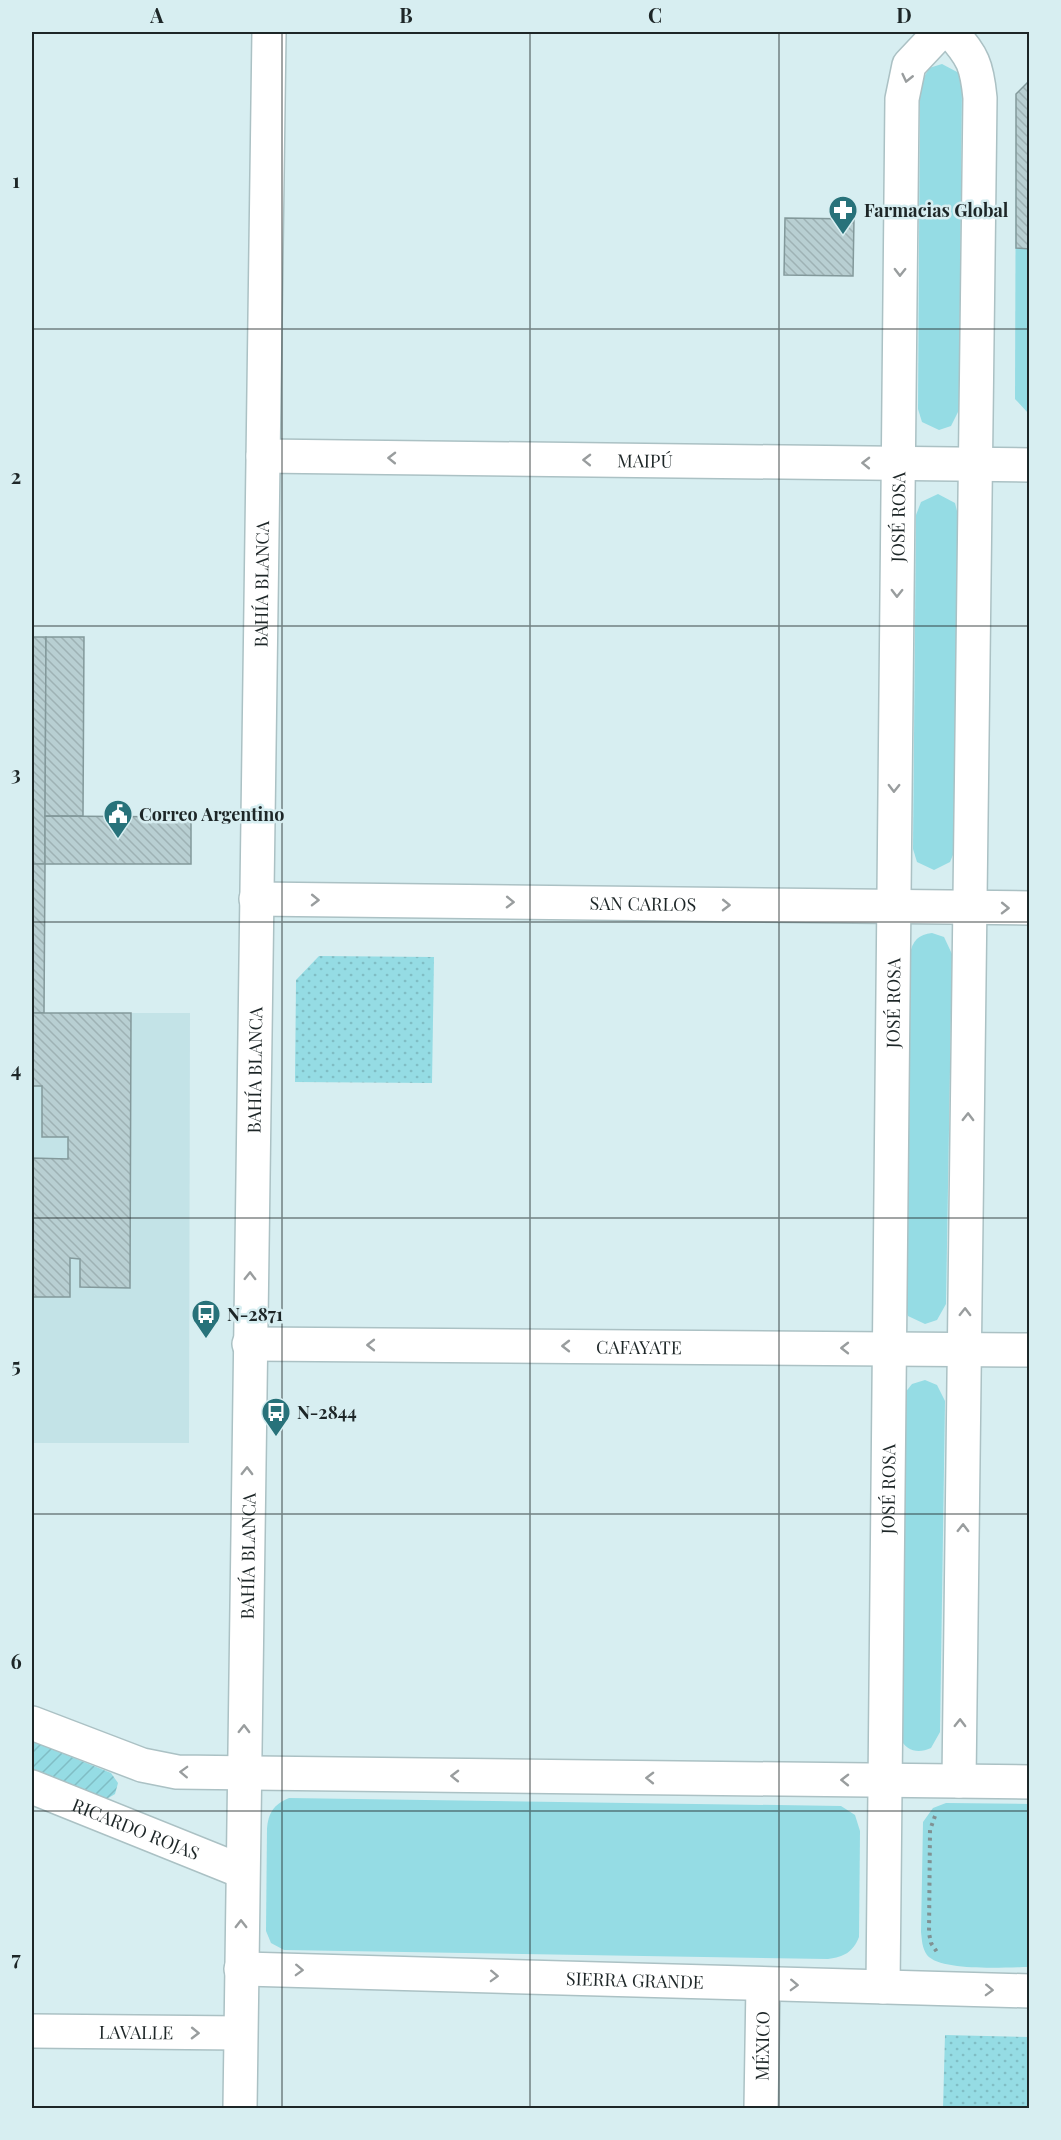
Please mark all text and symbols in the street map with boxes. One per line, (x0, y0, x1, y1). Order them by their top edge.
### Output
text: A (149, 1, 164, 28)
text: B (399, 1, 413, 28)
text: C (648, 1, 662, 28)
text: D (896, 1, 912, 28)
one-way arrow (901, 72, 914, 82)
text: 1 (12, 166, 20, 193)
pharmacy icon: Farmacias Global (827, 194, 859, 236)
place label: Farmacias Global (864, 198, 1009, 222)
one-way arrow (894, 268, 906, 277)
street label: MAIPÚ (617, 448, 673, 473)
one-way arrow (388, 452, 397, 464)
one-way arrow (583, 454, 592, 466)
one-way arrow (862, 457, 871, 470)
text: 2 (11, 462, 21, 489)
street label: JOSÉ ROSA (885, 471, 910, 563)
street label: BAHÍA BLANCA (248, 520, 274, 648)
one-way arrow (891, 589, 903, 598)
text: 3 (11, 759, 21, 786)
one-way arrow (888, 784, 901, 793)
public building icon: Correo Argentino (102, 798, 134, 840)
place label: Correo Argentino (139, 802, 284, 826)
street label: SAN CARLOS (590, 891, 696, 916)
one-way arrow (310, 894, 319, 906)
one-way arrow (505, 896, 514, 908)
one-way arrow (721, 899, 730, 911)
one-way arrow (1000, 902, 1009, 914)
street label: JOSÉ ROSA (880, 957, 905, 1049)
street label: BAHÍA BLANCA (242, 1006, 267, 1134)
text: 4 (11, 1055, 21, 1082)
one-way arrow (962, 1112, 974, 1121)
one-way arrow (244, 1272, 257, 1281)
bus stop icon: N-2871 (190, 1298, 222, 1340)
place label: N-2871 (227, 1302, 283, 1326)
one-way arrow (959, 1307, 972, 1316)
street label: CAFAYATE (596, 1335, 682, 1359)
one-way arrow (367, 1339, 376, 1351)
one-way arrow (562, 1340, 571, 1352)
one-way arrow (841, 1342, 850, 1355)
text: 5 (11, 1351, 21, 1378)
bus stop icon: N-2844 (260, 1396, 292, 1438)
place label: N-2844 (297, 1400, 357, 1424)
street label: JOSÉ ROSA (876, 1443, 900, 1535)
one-way arrow (241, 1467, 254, 1476)
street label: BAHÍA BLANCA (235, 1492, 261, 1620)
one-way arrow (957, 1523, 969, 1532)
text: 6 (10, 1647, 22, 1674)
one-way arrow (954, 1718, 966, 1727)
one-way arrow (237, 1725, 250, 1734)
one-way arrow (180, 1766, 189, 1779)
one-way arrow (451, 1770, 460, 1782)
one-way arrow (646, 1772, 655, 1784)
one-way arrow (841, 1774, 850, 1786)
street label: RICARDO ROJAS (69, 1792, 203, 1865)
one-way arrow (235, 1920, 247, 1929)
text: 7 (11, 1944, 21, 1971)
one-way arrow (295, 1964, 304, 1977)
street label: SIERRA GRANDE (566, 1966, 704, 1994)
one-way arrow (490, 1970, 499, 1982)
one-way arrow (790, 1979, 799, 1991)
one-way arrow (985, 1984, 994, 1996)
street label: MÉXICO (749, 2011, 775, 2081)
street label: LAVALLE (99, 2020, 173, 2044)
one-way arrow (190, 2027, 199, 2039)

